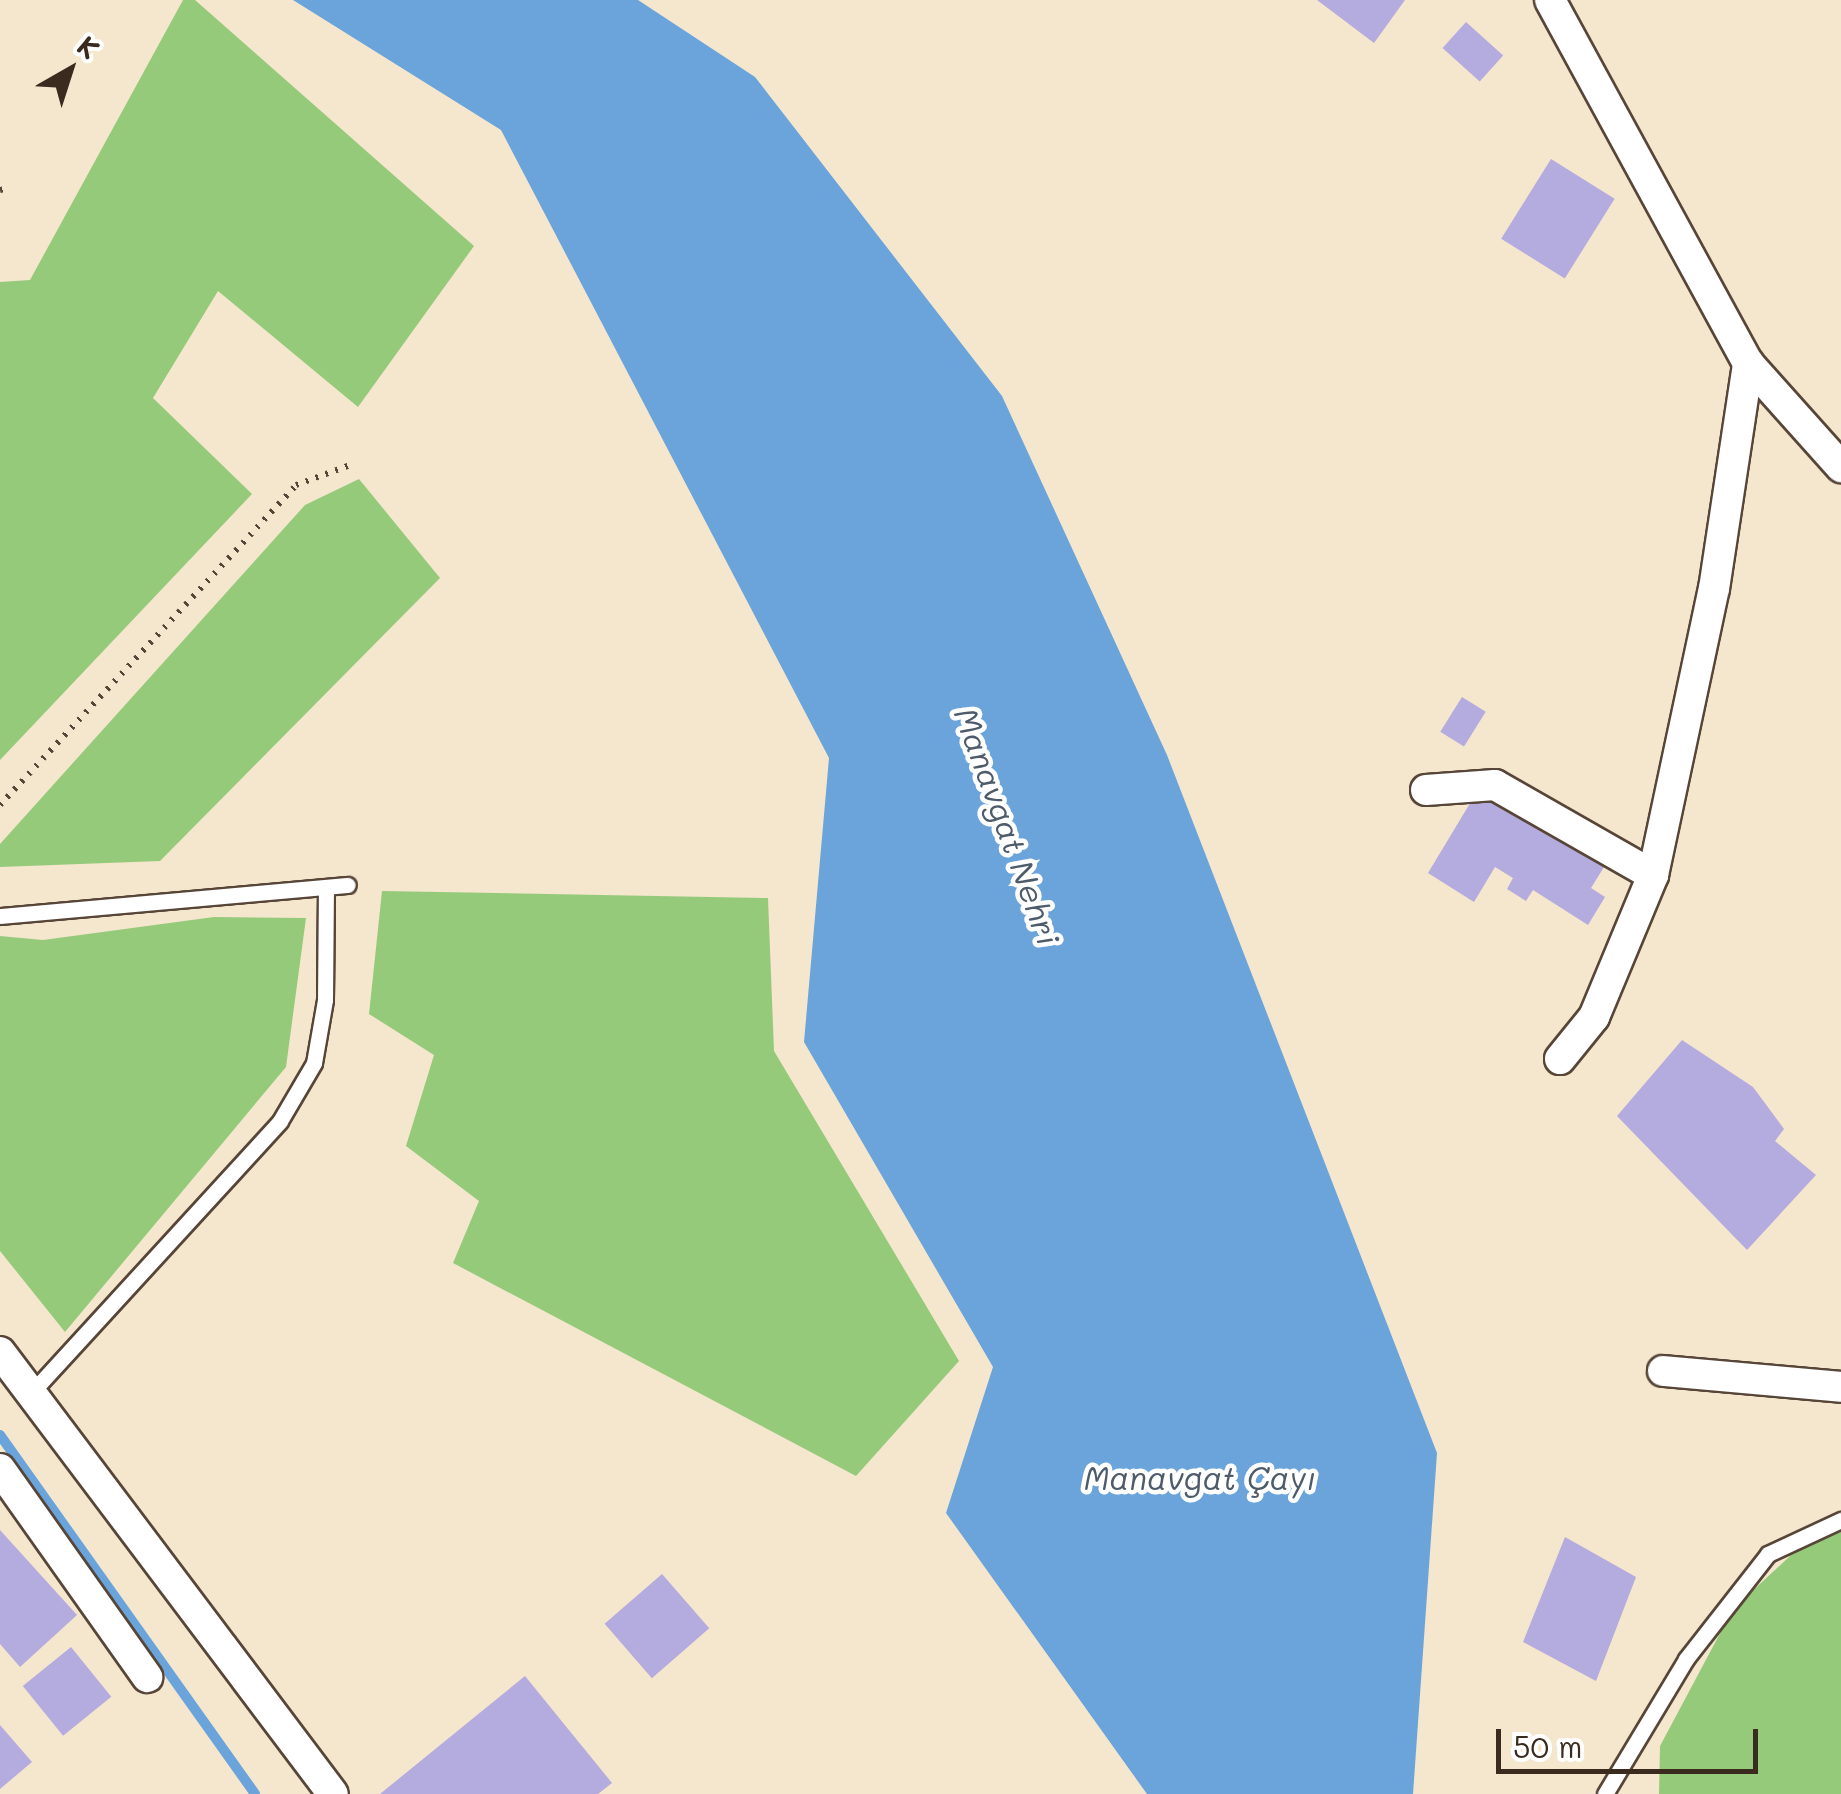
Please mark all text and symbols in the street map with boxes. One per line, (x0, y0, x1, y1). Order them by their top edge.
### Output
north arrow (20, 20, 120, 120)
text: K (70, 27, 107, 66)
water label: Manavgat Nehri (947, 702, 1069, 950)
water label: Manavgat Çayı (1084, 1458, 1316, 1496)
scale bar (1501, 1709, 1764, 1771)
text: 50 m (1513, 1726, 1583, 1766)

